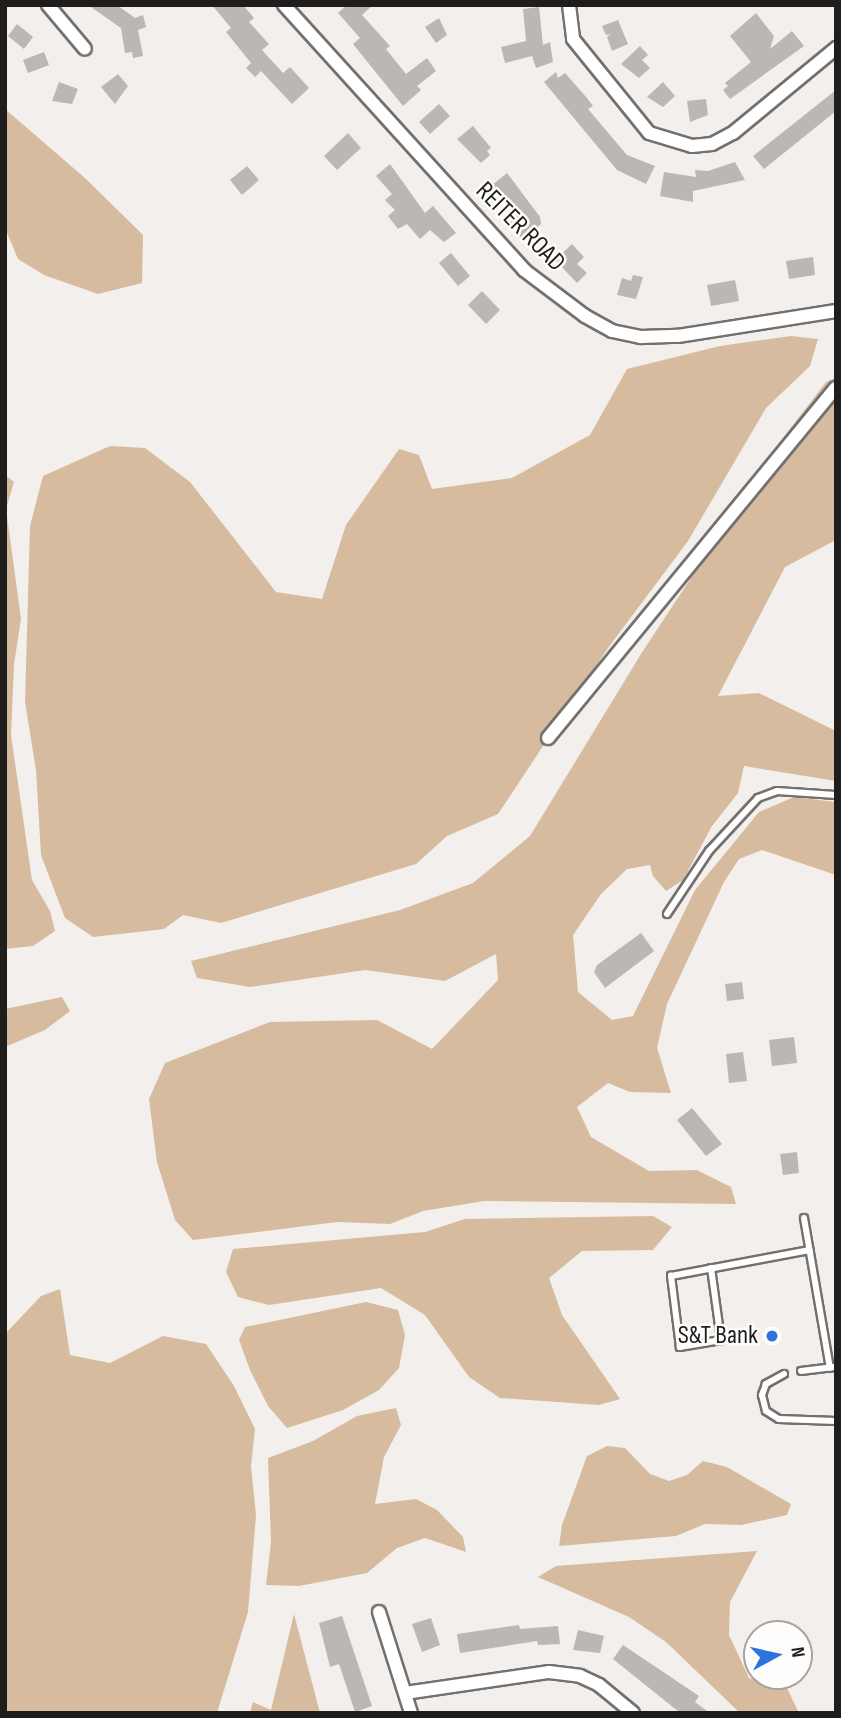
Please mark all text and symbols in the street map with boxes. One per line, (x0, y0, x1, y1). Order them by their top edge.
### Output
street label: REITER ROAD (469, 176, 571, 278)
place label: S&T Bank (678, 1320, 758, 1352)
marker: S&T Bank (764, 1328, 780, 1344)
north arrow (743, 1620, 813, 1690)
text: N (785, 1646, 809, 1659)

